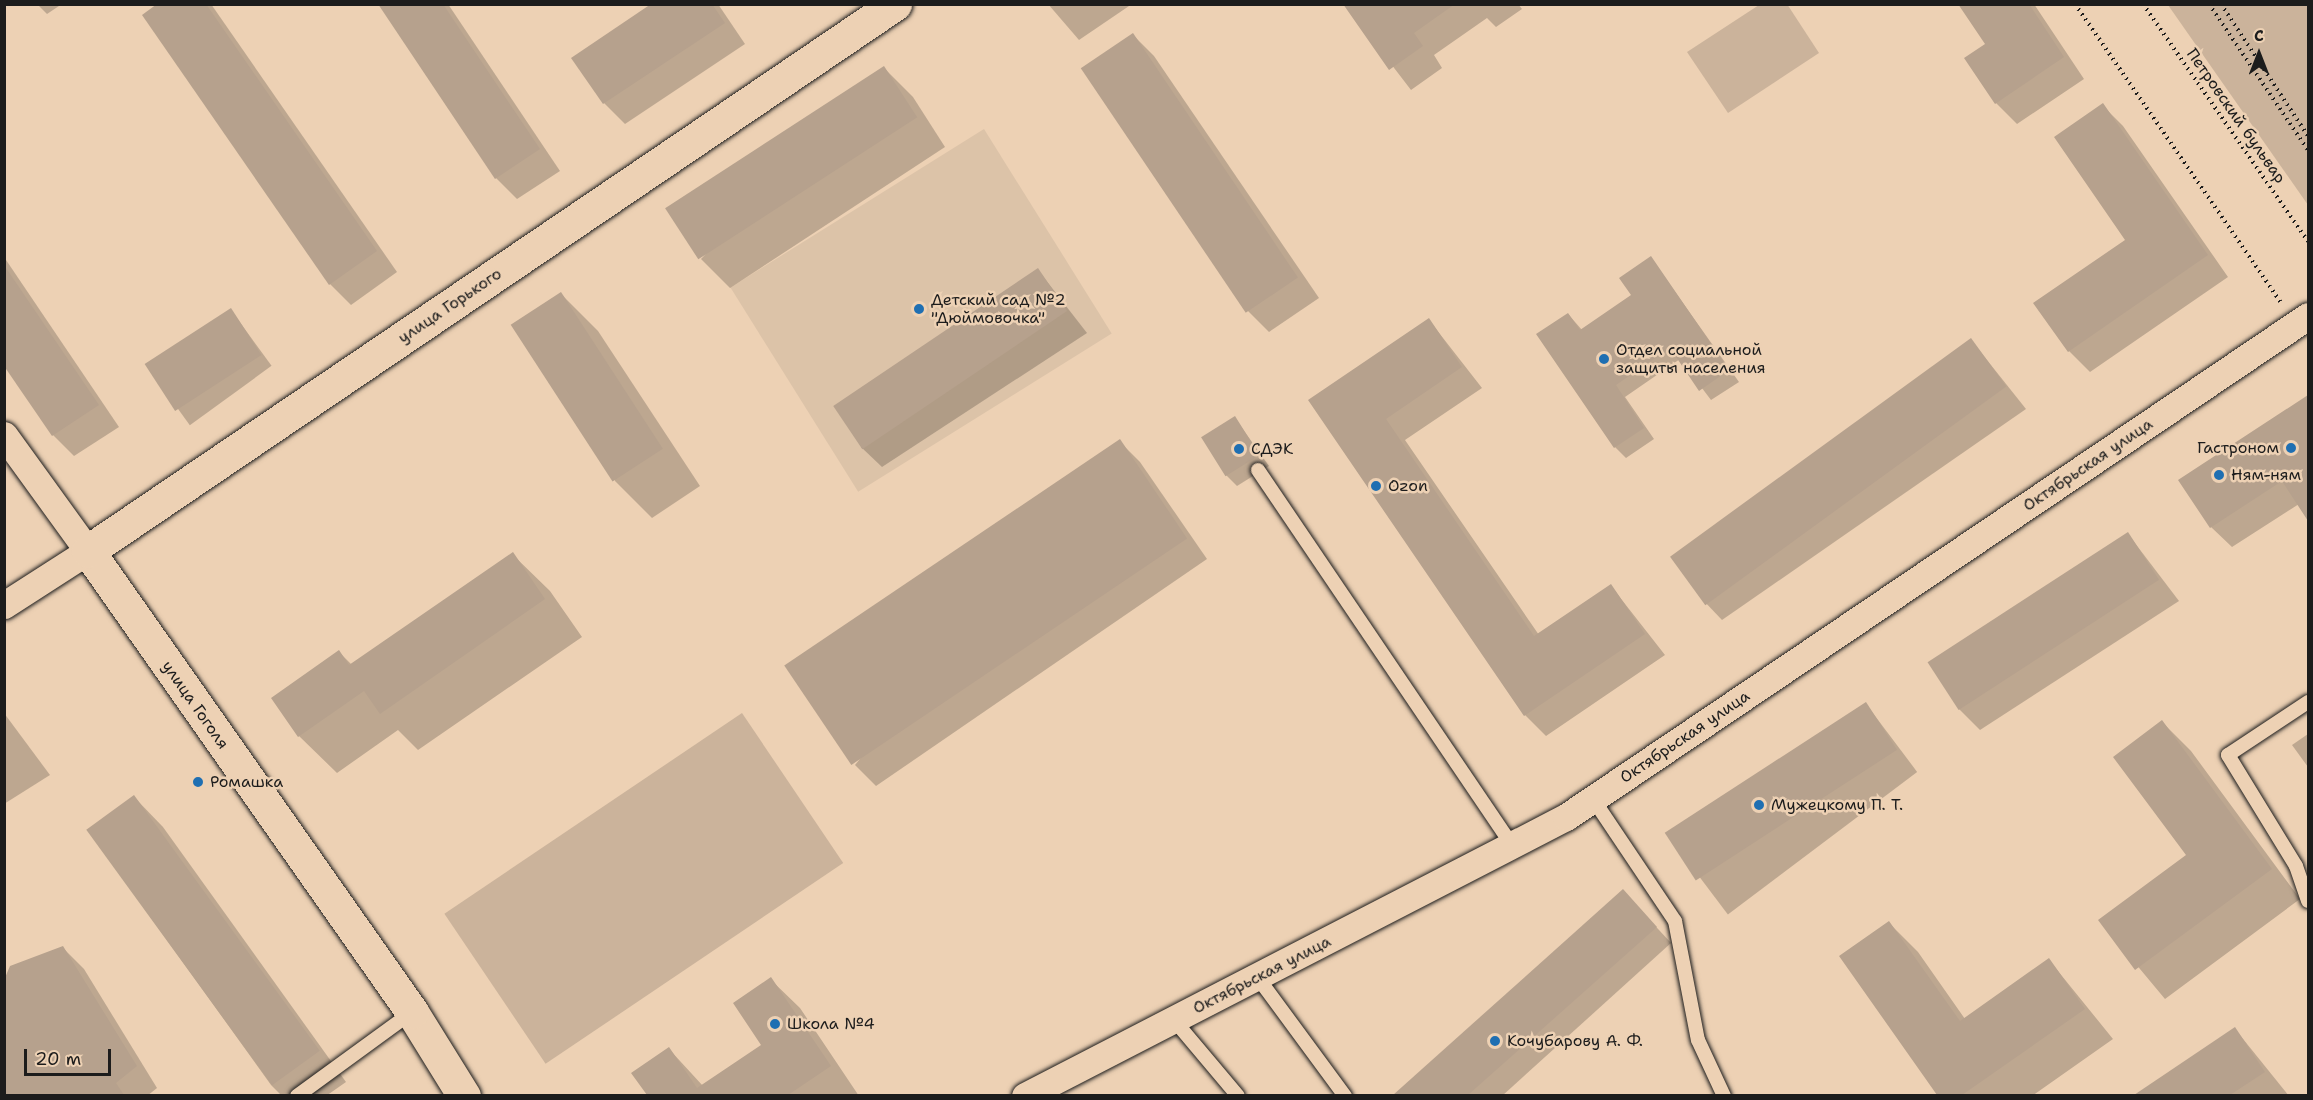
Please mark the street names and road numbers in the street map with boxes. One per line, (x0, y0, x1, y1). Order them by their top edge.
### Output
street label: Петровский бульвар (2182, 45, 2290, 187)
street label: улица Горького (395, 264, 505, 348)
street label: Октябрьская улица (2020, 414, 2156, 516)
street label: улица Гоголя (158, 657, 232, 753)
street label: Октябрьская улица (1617, 686, 1753, 788)
street label: Октябрьская улица (1190, 932, 1334, 1018)

